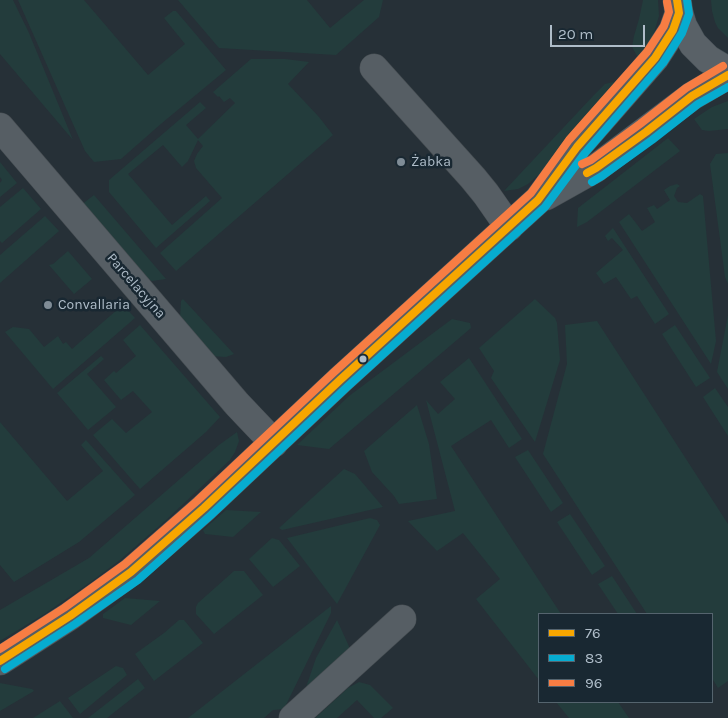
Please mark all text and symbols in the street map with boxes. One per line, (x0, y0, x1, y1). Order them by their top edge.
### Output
scale bar (553, 15, 648, 47)
text: 20 m (558, 25, 593, 43)
place label: Żabka (411, 154, 451, 170)
marker: Żabka (395, 156, 407, 168)
street label: Parcelacyjna (103, 250, 169, 322)
place label: Convallaria (58, 297, 130, 313)
marker: Convallaria (42, 299, 54, 311)
unlabelled marker (358, 354, 368, 364)
legend (538, 613, 713, 703)
text: 76 (585, 624, 601, 642)
text: 83 (585, 649, 603, 667)
text: 96 (585, 674, 602, 692)

